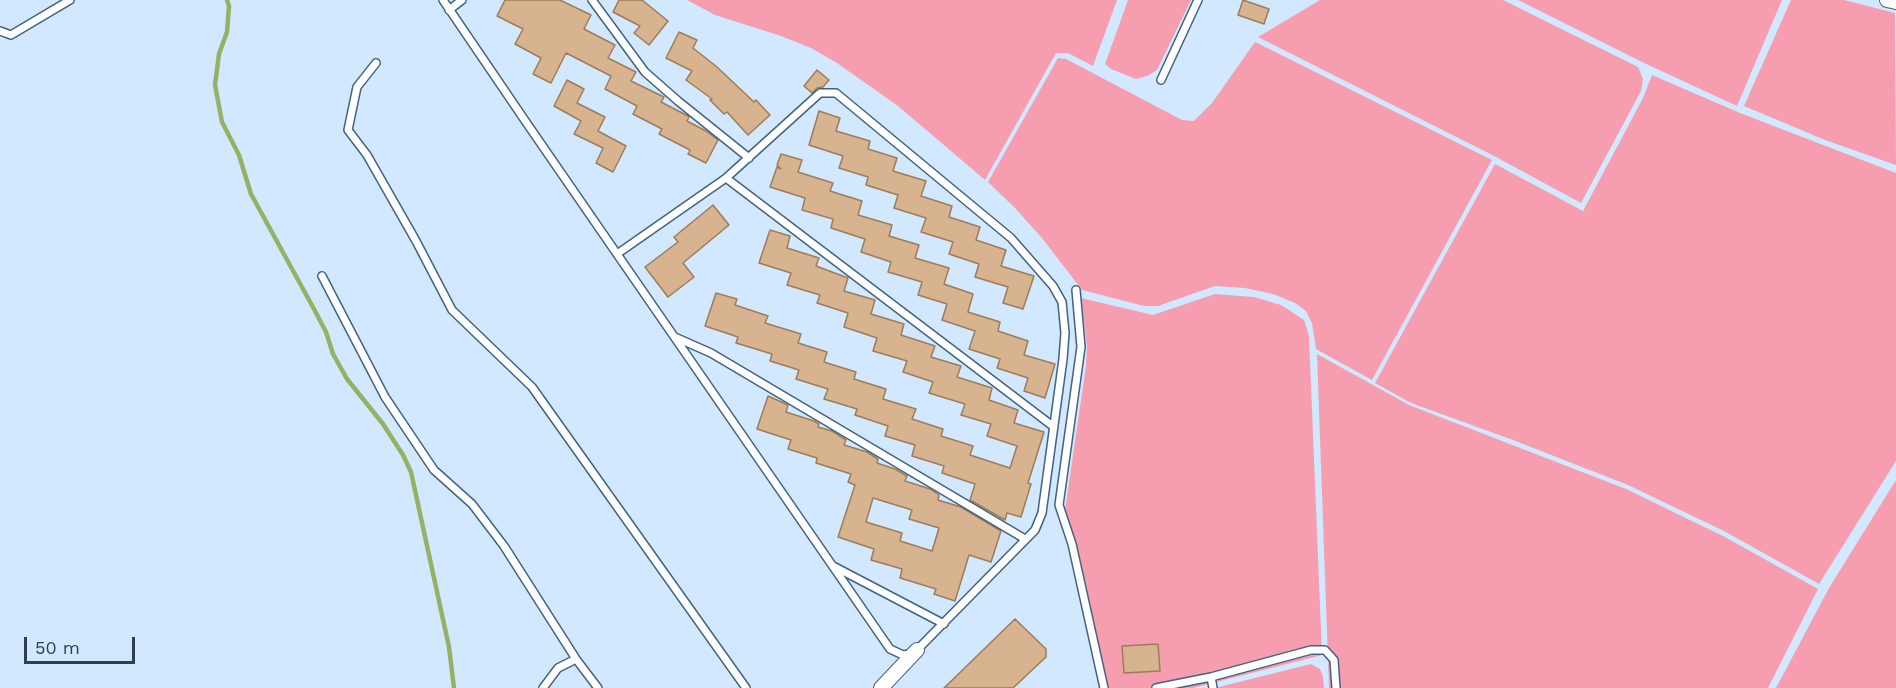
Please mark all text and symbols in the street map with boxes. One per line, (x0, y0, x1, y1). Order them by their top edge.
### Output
scale bar (27, 625, 138, 663)
text: 50 m (35, 637, 80, 658)

